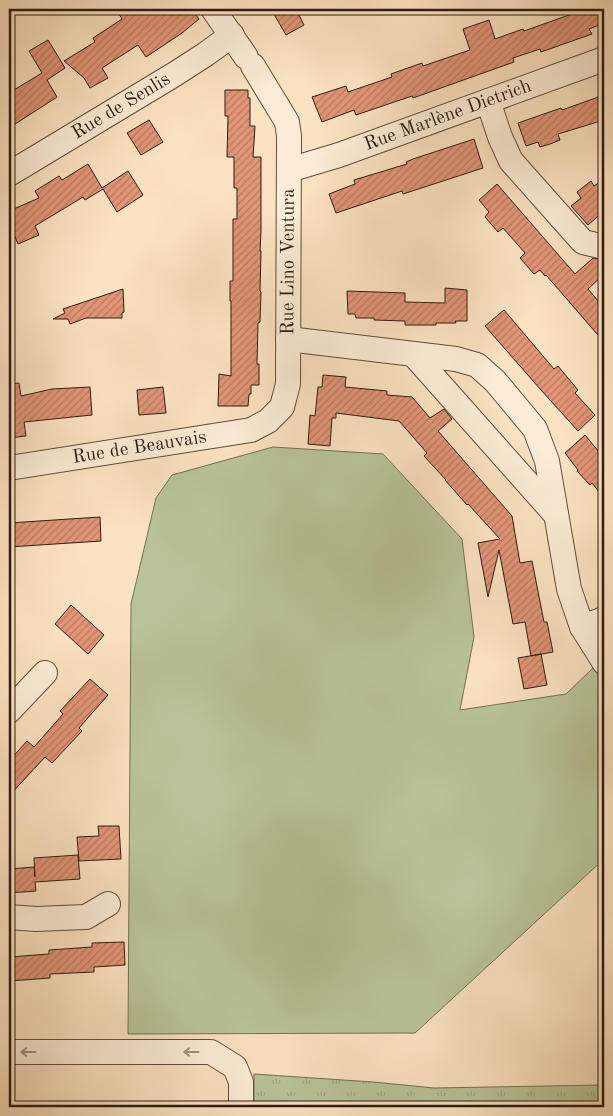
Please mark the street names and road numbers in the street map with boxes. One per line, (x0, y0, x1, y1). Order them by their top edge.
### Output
street label: Rue de Senlis (69, 70, 174, 143)
street label: Rue Marlène Dietrich (362, 77, 534, 154)
street label: Rue Lino Ventura (279, 188, 298, 335)
street label: Rue de Beauvais (71, 428, 208, 467)

